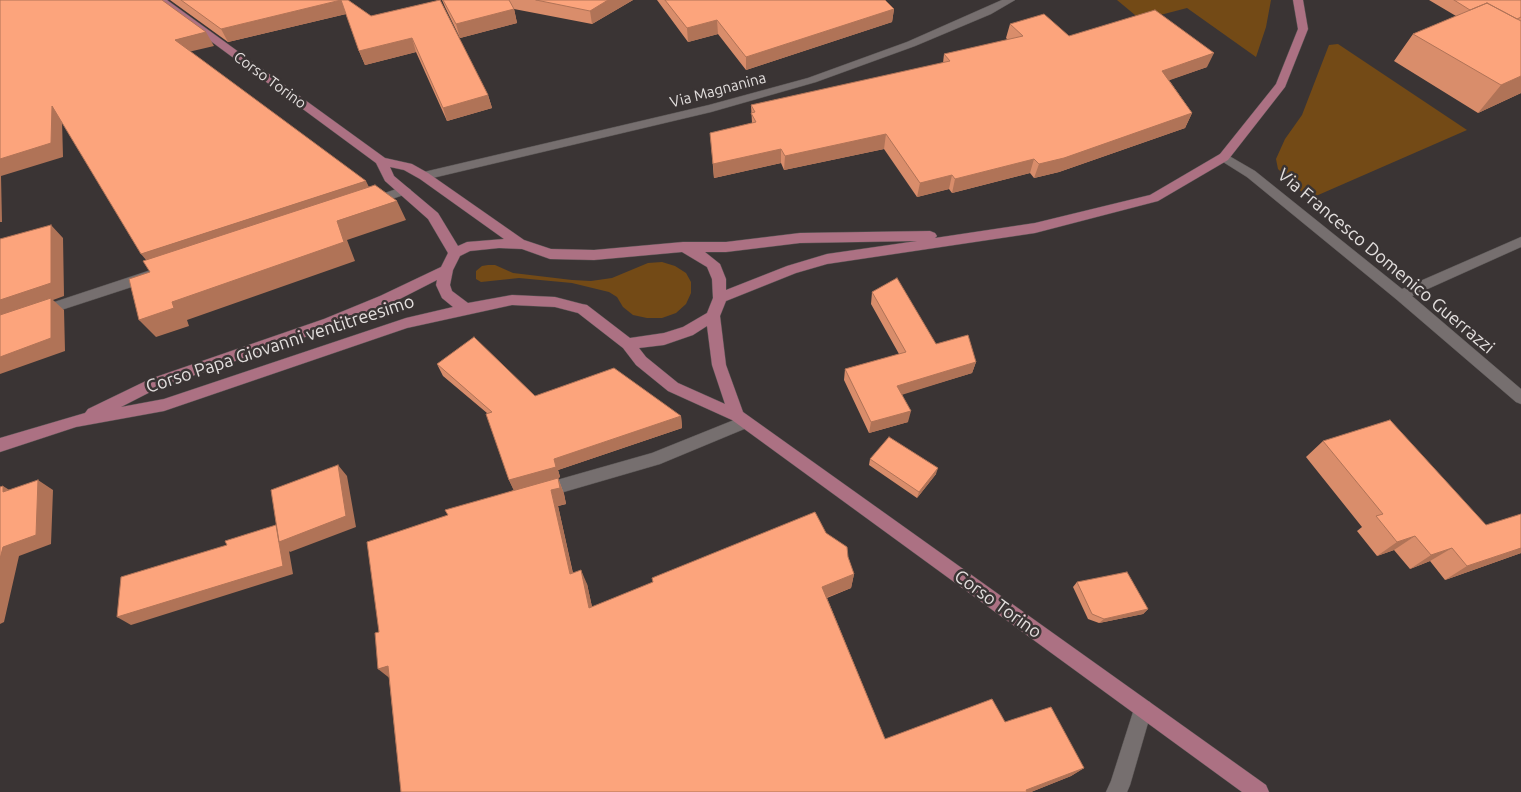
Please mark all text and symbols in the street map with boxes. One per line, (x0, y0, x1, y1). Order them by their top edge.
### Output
street label: Corso Torino (230, 48, 310, 112)
street label: Via Magnanina (668, 69, 768, 111)
street label: Via Francesco Domenico Guerrazzi (1273, 164, 1499, 358)
street label: Corso Papa Giovanni ventitreesimo (143, 290, 417, 398)
street label: Corso Torino (950, 565, 1046, 643)

